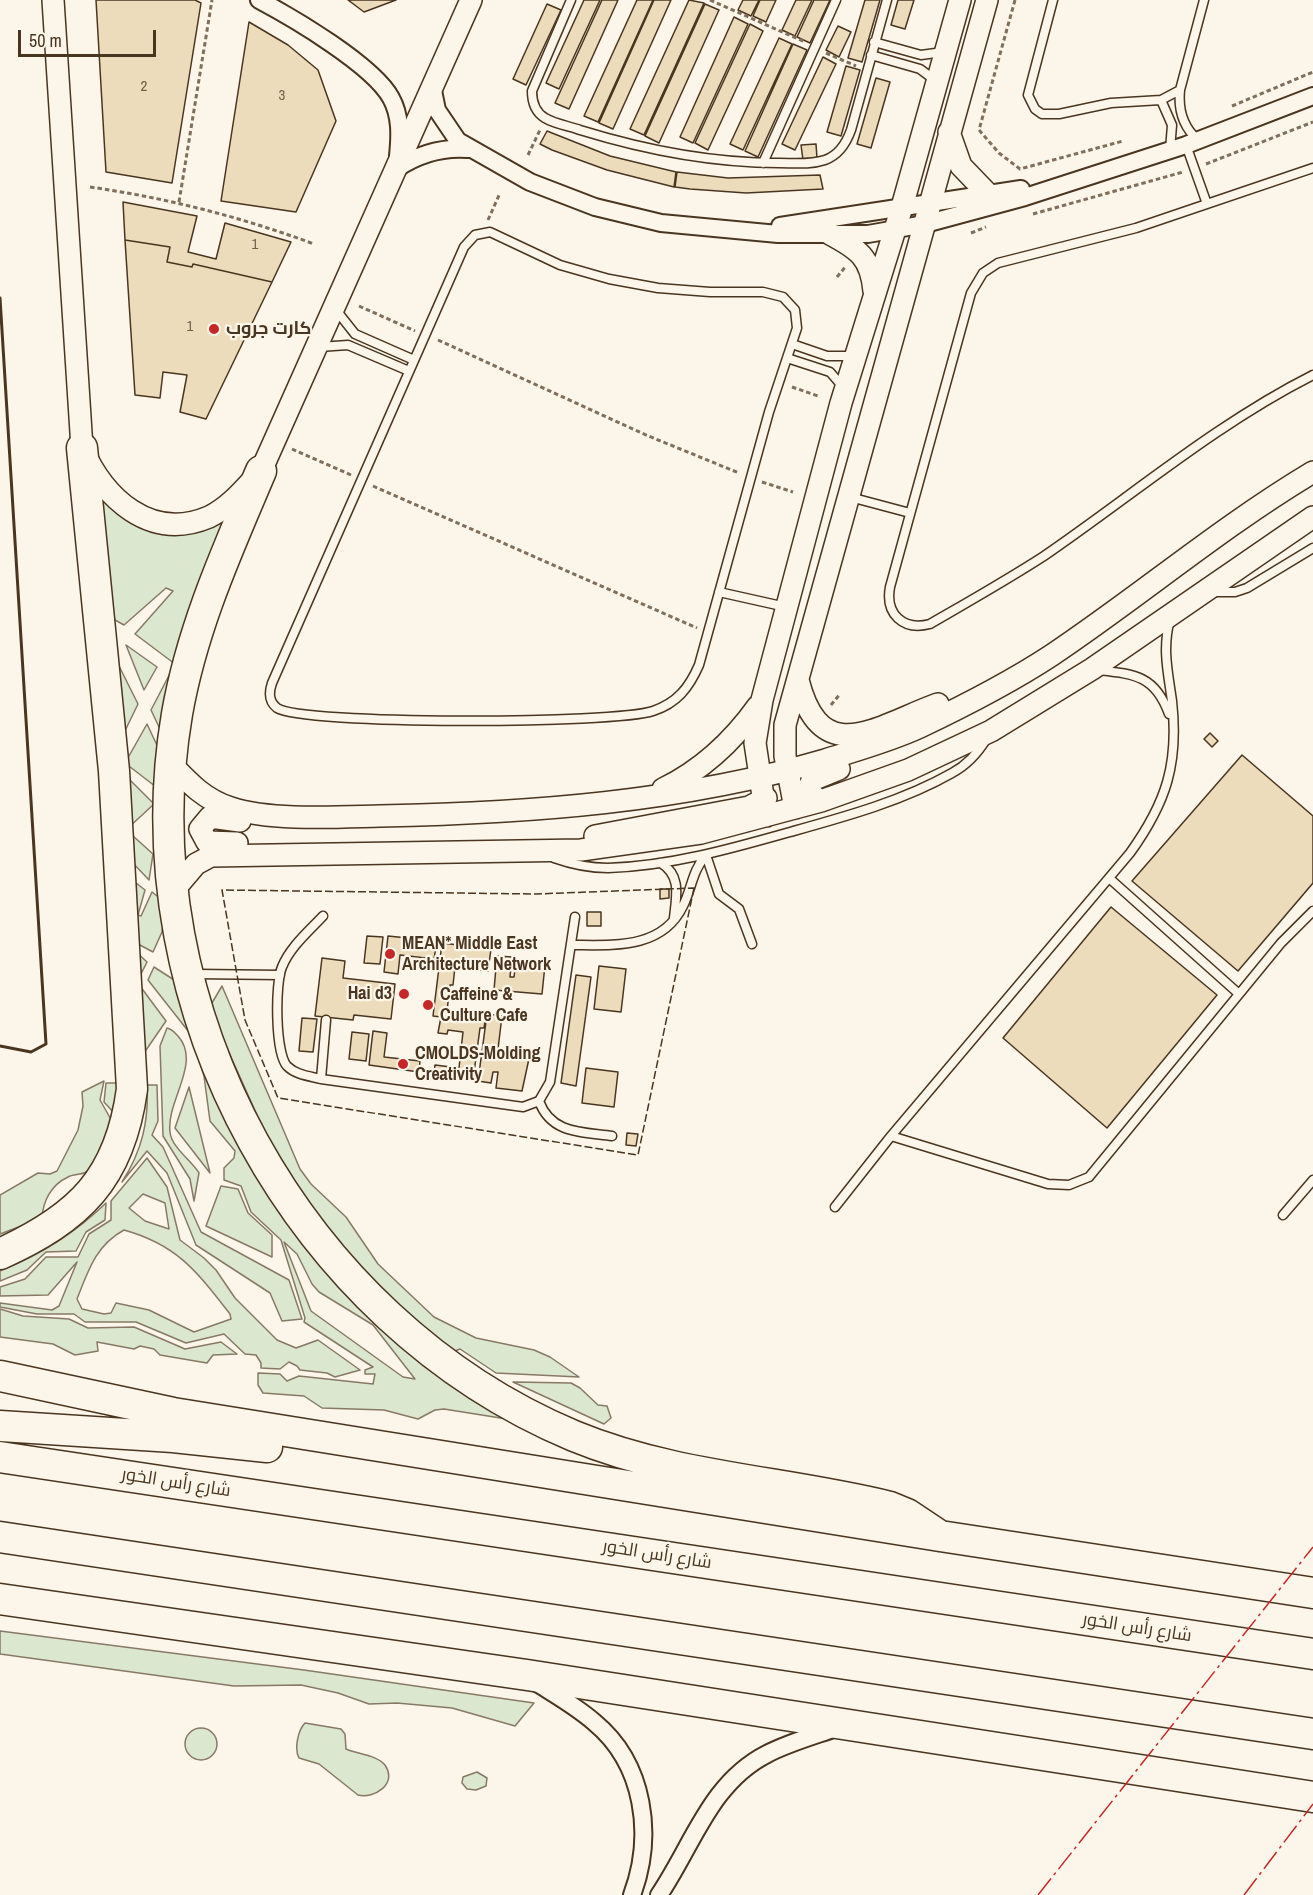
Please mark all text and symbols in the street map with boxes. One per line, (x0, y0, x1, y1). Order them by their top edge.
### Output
scale bar (21, 18, 159, 56)
text: 50 m (29, 28, 62, 53)
house number: 2 (141, 78, 147, 96)
house number: 3 (279, 87, 285, 105)
house number: 1 (252, 236, 258, 254)
house number: 1 (187, 318, 193, 336)
place label: كارت جروب (226, 318, 311, 340)
marker: كارت جروب (207, 322, 221, 336)
place label: MEAN* Middle East Architecture Network (402, 933, 551, 976)
marker: MEAN* Middle East Architecture Network (383, 947, 397, 961)
place label: Hai d3 (348, 983, 392, 1005)
place label: Caffeine & Culture Cafe (440, 984, 528, 1026)
marker: Hai d3 (397, 987, 411, 1001)
marker: Caffeine & Culture Cafe (421, 998, 435, 1012)
place label: CMOLDS-Molding Creativity (415, 1043, 540, 1086)
marker: CMOLDS-Molding Creativity (396, 1057, 410, 1071)
street label: شارع رأس الخور (120, 1464, 232, 1502)
street label: شارع رأس الخور (601, 1536, 713, 1574)
street label: شارع رأس الخور (1081, 1609, 1193, 1647)

